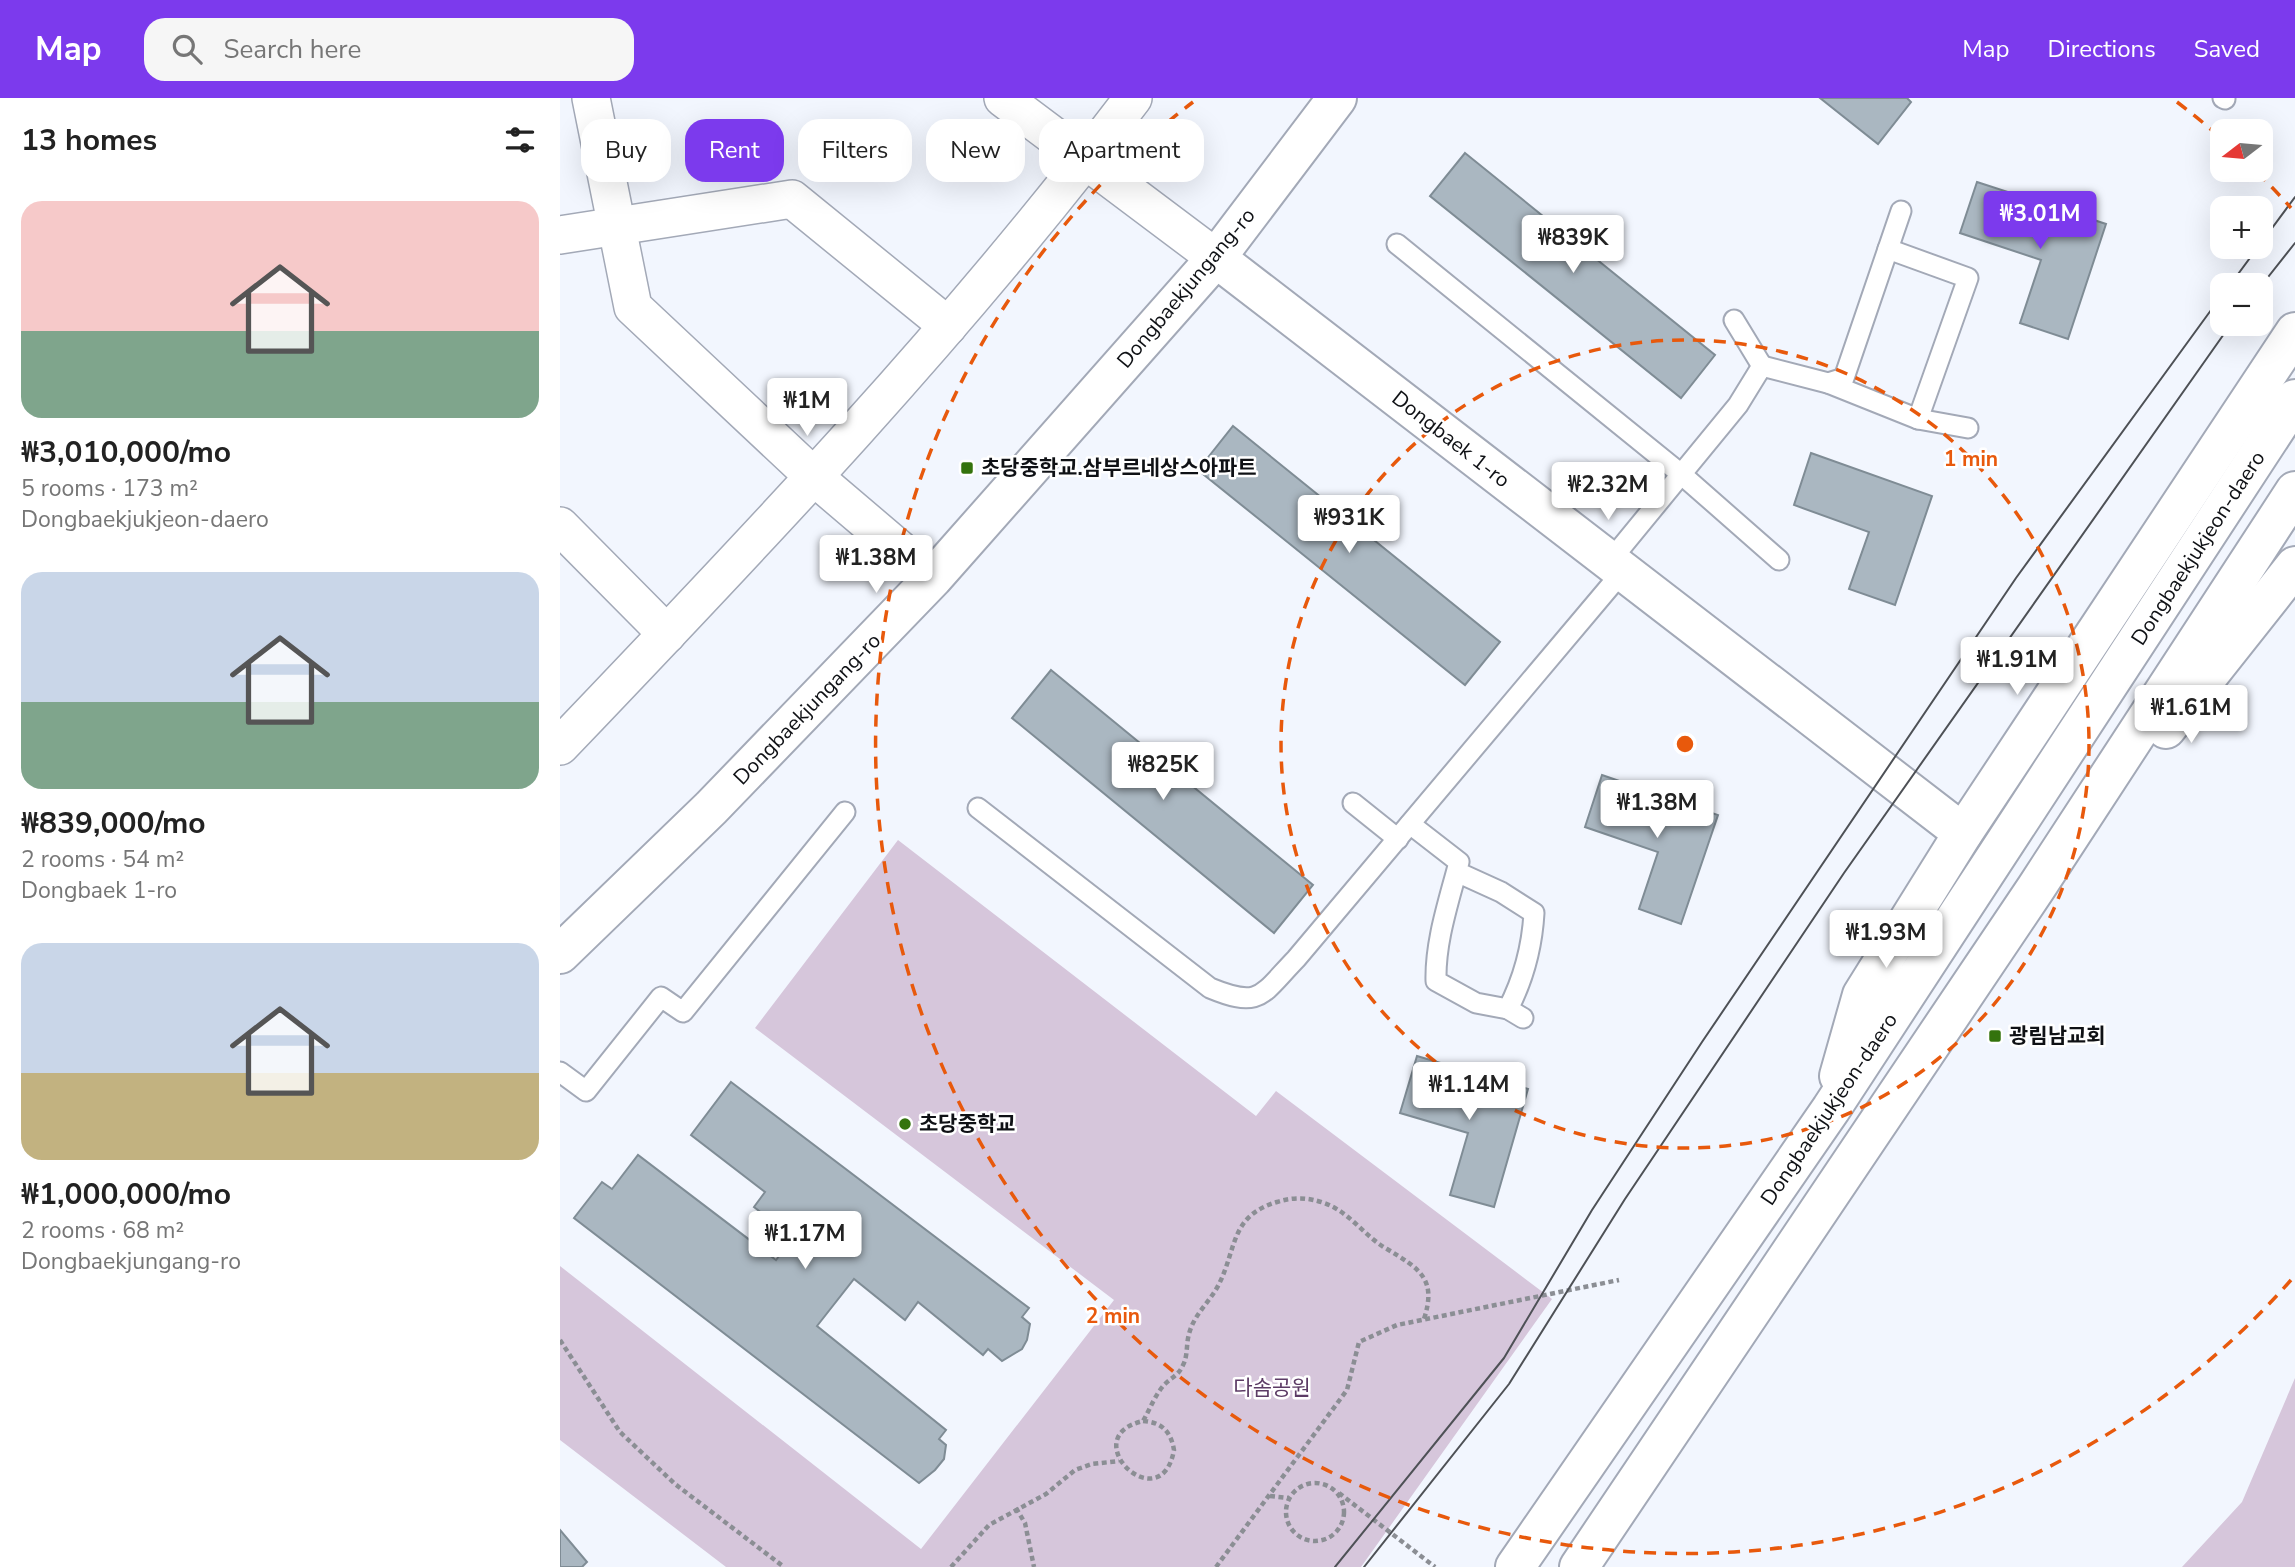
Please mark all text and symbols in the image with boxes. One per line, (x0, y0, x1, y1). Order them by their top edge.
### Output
search box (144, 18, 634, 81)
text: Map (35, 27, 102, 72)
icon: search (168, 30, 206, 68)
text: Search here (224, 32, 361, 67)
text: Map (1962, 33, 2009, 65)
text: Directions (2047, 33, 2156, 65)
text: Saved (2194, 33, 2260, 65)
chip: Buy (581, 119, 671, 182)
chip: Rent (685, 119, 784, 182)
chip: Filters (798, 119, 912, 182)
chip: New (926, 119, 1025, 182)
chip: Apartment (1039, 119, 1204, 182)
north arrow (2210, 119, 2273, 182)
map controls (2210, 119, 2273, 336)
text: 13 homes (21, 120, 157, 161)
icon: filters (501, 121, 539, 159)
pin: ₩3.01M (1983, 192, 2097, 251)
button: + (2210, 196, 2273, 259)
text: ₩3.01M (2000, 198, 2080, 229)
street label: Dongbaekjungang-ro (1111, 202, 1261, 374)
pin: ₩839K (1524, 216, 1622, 275)
text: ₩839K (1538, 222, 1608, 253)
icon: home (217, 246, 343, 372)
button: − (2210, 273, 2273, 336)
pin: ₩1M (773, 378, 841, 438)
street label: Dongbaek 1-ro (1386, 384, 1516, 494)
text: ₩1M (783, 385, 831, 416)
text: ₩3,010,000/mo (21, 432, 231, 473)
text: 1 min (1944, 445, 1998, 473)
street label: Dongbaekjukjeon-daero (2125, 445, 2271, 651)
place label: 초당중학교.삼부르네상스아파트 (981, 454, 1257, 482)
marker: 초당중학교.삼부르네상스아파트 (959, 460, 975, 476)
pin: ₩2.32M (1551, 462, 1665, 522)
text: ₩2.32M (1568, 469, 1648, 500)
text: 5 rooms · 173 m² (21, 473, 198, 504)
pin: ₩931K (1300, 496, 1398, 555)
text: ₩931K (1314, 502, 1384, 533)
text: Dongbaekjukjeon-daero (21, 504, 269, 535)
pin: ₩1.38M (819, 536, 933, 595)
text: ₩1.38M (836, 542, 916, 573)
icon: home (217, 617, 343, 743)
street label: Dongbaekjungang-ro (727, 627, 887, 791)
pin: ₩1.91M (1960, 638, 2074, 697)
text: ₩1.91M (1977, 644, 2057, 675)
pin: ₩1.61M (2134, 686, 2248, 745)
text: ₩1.61M (2151, 692, 2231, 723)
centre of rings (1673, 732, 1697, 756)
pin: ₩825K (1114, 742, 1212, 802)
text: ₩825K (1128, 749, 1198, 780)
pin: ₩1.38M (1600, 780, 1714, 840)
text: ₩1.38M (1617, 787, 1697, 818)
text: ₩839,000/mo (21, 803, 206, 844)
text: 2 rooms · 54 m² (21, 844, 184, 875)
text: Dongbaek 1-ro (21, 875, 177, 906)
pin: ₩1.93M (1829, 910, 1943, 970)
text: ₩1.93M (1846, 917, 1926, 948)
icon: home (217, 988, 343, 1114)
street label: Dongbaekjukjeon-daero (1754, 1007, 1904, 1211)
place label: 광림남교회 (2009, 1022, 2106, 1050)
marker: 광림남교회 (1987, 1028, 2003, 1044)
pin: ₩1.14M (1412, 1062, 1526, 1122)
text: ₩1.14M (1429, 1069, 1509, 1100)
place label: 초당중학교 (919, 1110, 1016, 1138)
marker: 초당중학교 (897, 1116, 913, 1132)
text: ₩1,000,000/mo (21, 1174, 231, 1215)
pin: ₩1.17M (748, 1212, 862, 1271)
text: 2 rooms · 68 m² (21, 1215, 184, 1246)
text: ₩1.17M (765, 1218, 845, 1249)
text: Dongbaekjungang-ro (21, 1246, 241, 1277)
text: 2 min (1086, 1302, 1140, 1330)
park label: 다솜공원 (1233, 1374, 1311, 1402)

